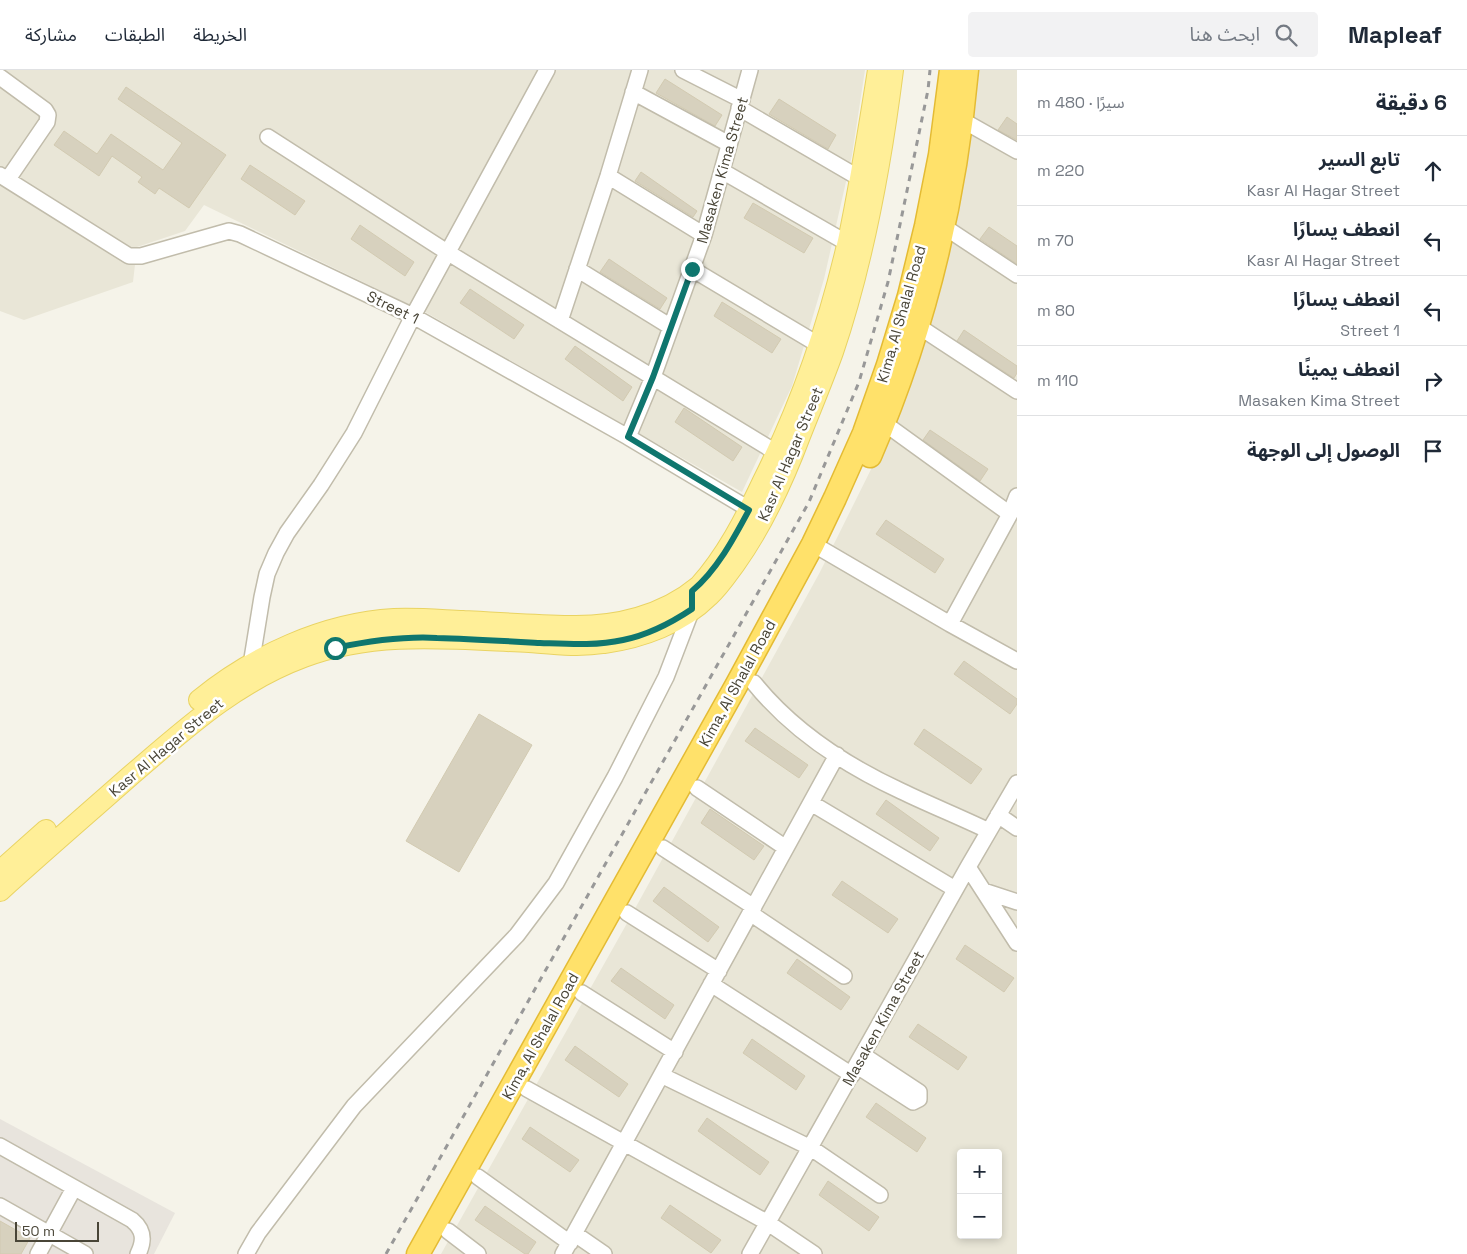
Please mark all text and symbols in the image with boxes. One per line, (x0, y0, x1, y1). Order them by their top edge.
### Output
search box (968, 12, 1318, 57)
text: Mapleaf (1348, 19, 1442, 50)
icon: search (1272, 21, 1300, 49)
text: ابحث هنا (1190, 22, 1260, 47)
text: مشاركة (25, 23, 77, 46)
text: الطبقات (105, 23, 165, 46)
text: الخريطة (193, 23, 247, 46)
text: 6 دقيقة (1376, 89, 1447, 116)
text: سيرًا · 480 m (1037, 92, 1125, 113)
street label: Masaken Kima Street (692, 94, 752, 246)
text: تابع السير (1319, 147, 1400, 172)
icon: ahead (1419, 157, 1447, 185)
text: 220 m (1037, 160, 1084, 181)
text: Kasr Al Hagar Street (1247, 180, 1400, 201)
text: انعطف يسارًا (1293, 217, 1400, 242)
icon: left (1419, 227, 1447, 255)
text: 70 m (1037, 230, 1074, 251)
street label: Kima, Al Shalal Road (872, 243, 930, 385)
text: Kasr Al Hagar Street (1247, 250, 1400, 271)
route end (681, 258, 704, 281)
street label: Street 1 (364, 286, 422, 328)
text: انعطف يسارًا (1293, 287, 1400, 312)
icon: left (1419, 297, 1447, 325)
text: 80 m (1037, 300, 1075, 321)
text: Street 1 (1340, 320, 1400, 341)
text: انعطف يمينًا (1298, 357, 1400, 382)
icon: right (1419, 367, 1447, 395)
text: 110 m (1037, 370, 1079, 391)
street label: Kasr Al Hagar Street (753, 384, 827, 524)
text: Masaken Kima Street (1238, 390, 1400, 411)
icon: arrive (1419, 437, 1447, 465)
text: الوصول إلى الوجهة (1247, 438, 1400, 463)
street label: Kima, Al Shalal Road (694, 616, 780, 750)
route start (324, 637, 347, 660)
street label: Kasr Al Hagar Street (105, 693, 227, 800)
street label: Masaken Kima Street (838, 947, 928, 1089)
street label: Kima, Al Shalal Road (497, 969, 583, 1103)
map controls (957, 1149, 1002, 1239)
button: + (957, 1149, 1002, 1194)
button: − (957, 1194, 1002, 1239)
scale bar (15, 1219, 99, 1242)
text: 50 m (22, 1222, 55, 1240)

